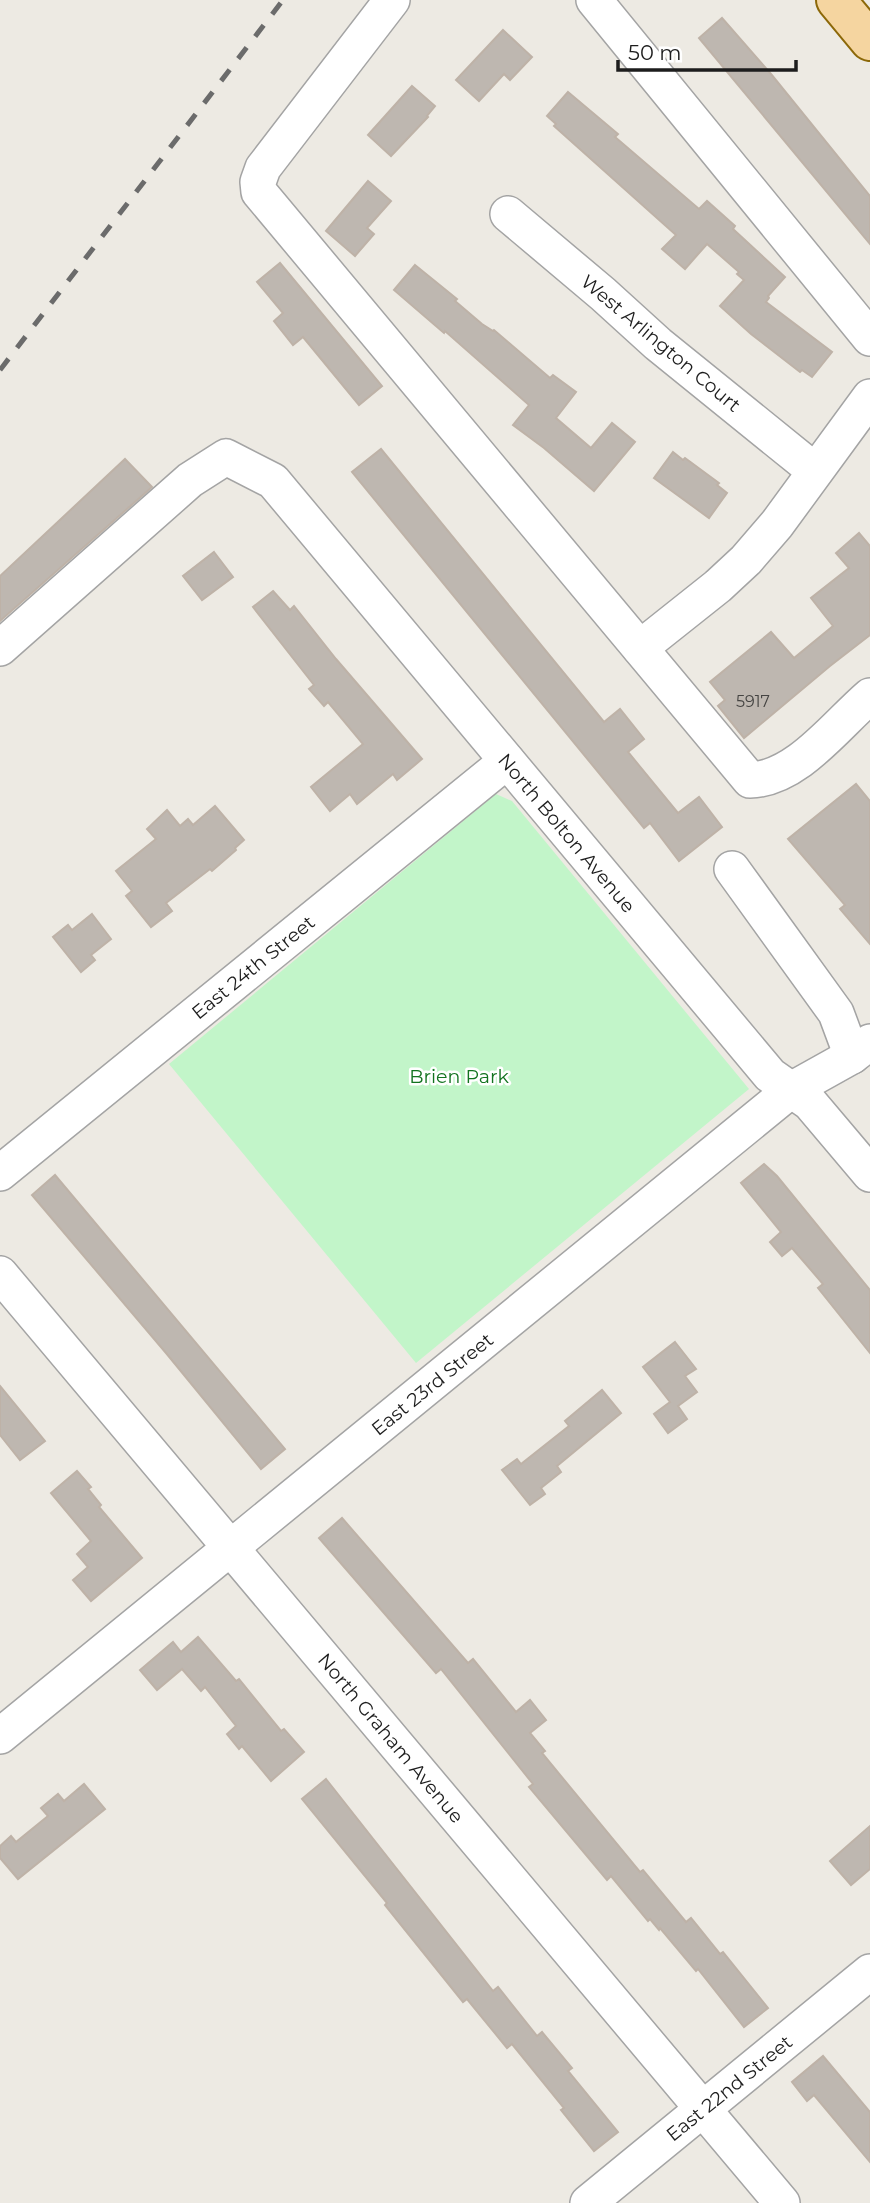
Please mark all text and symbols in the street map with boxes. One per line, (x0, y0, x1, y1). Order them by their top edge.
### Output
scale bar (618, 28, 796, 72)
text: 50 m (628, 40, 682, 65)
street label: West Arlington Court (576, 270, 745, 417)
house number: 5917 (736, 692, 770, 711)
street label: North Bolton Avenue (493, 749, 640, 918)
street label: East 24th Street (187, 911, 320, 1024)
park label: Brien Park (409, 1065, 509, 1088)
street label: East 23rd Street (367, 1328, 498, 1441)
street label: North Graham Avenue (313, 1649, 468, 1828)
street label: East 22nd Street (662, 2030, 797, 2146)

